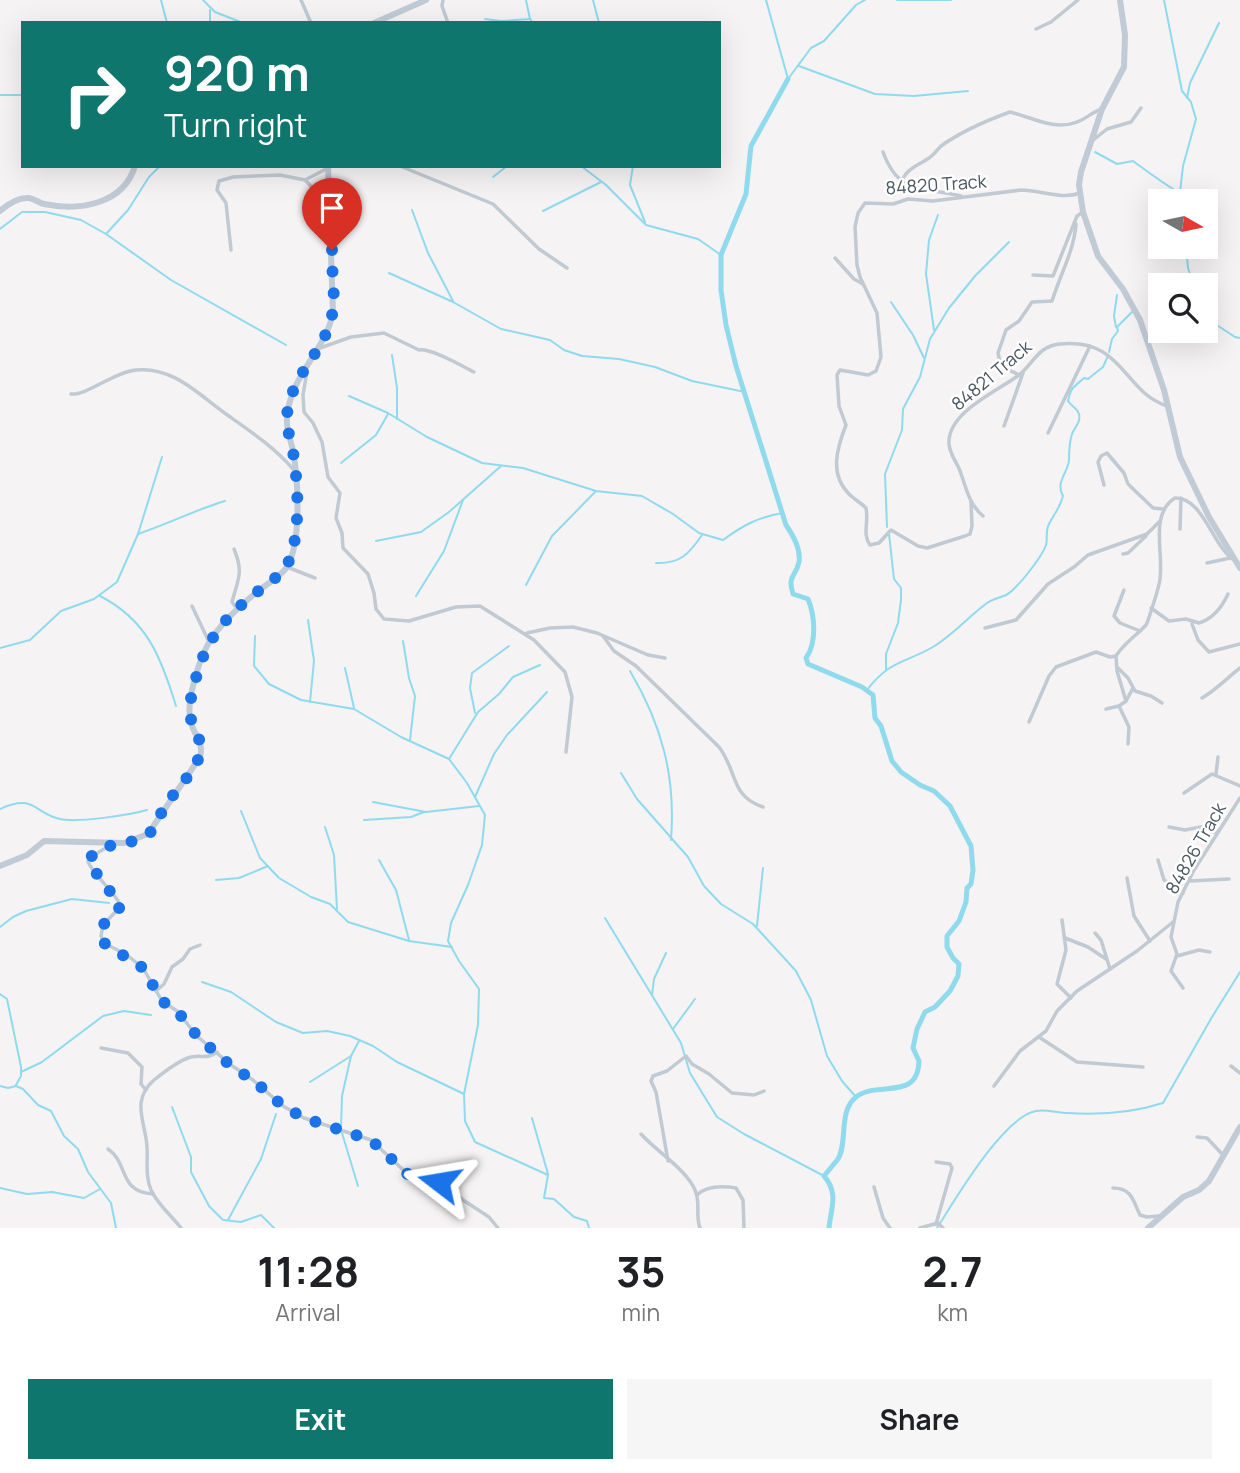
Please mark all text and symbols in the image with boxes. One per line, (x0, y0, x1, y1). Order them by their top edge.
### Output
text: 920 m (164, 39, 310, 106)
icon: right (49, 49, 140, 140)
text: Turn right (164, 103, 307, 147)
street label: 84820 Track (885, 168, 988, 200)
pin (302, 178, 362, 250)
icon: arrive (313, 189, 351, 227)
north arrow (1148, 189, 1218, 259)
map controls (1148, 189, 1218, 343)
button: search (1148, 273, 1218, 343)
street label: 84821 Track (946, 334, 1037, 415)
street label: 84826 Track (1159, 797, 1231, 898)
position arrow (402, 1145, 476, 1219)
text: 11:28 (257, 1242, 359, 1300)
text: 35 (616, 1242, 665, 1300)
text: 2.7 (923, 1242, 983, 1300)
text: Arrival (275, 1296, 341, 1328)
text: min (622, 1296, 660, 1328)
text: km (937, 1296, 968, 1328)
button: Exit (28, 1379, 613, 1459)
button: Share (627, 1379, 1212, 1459)

